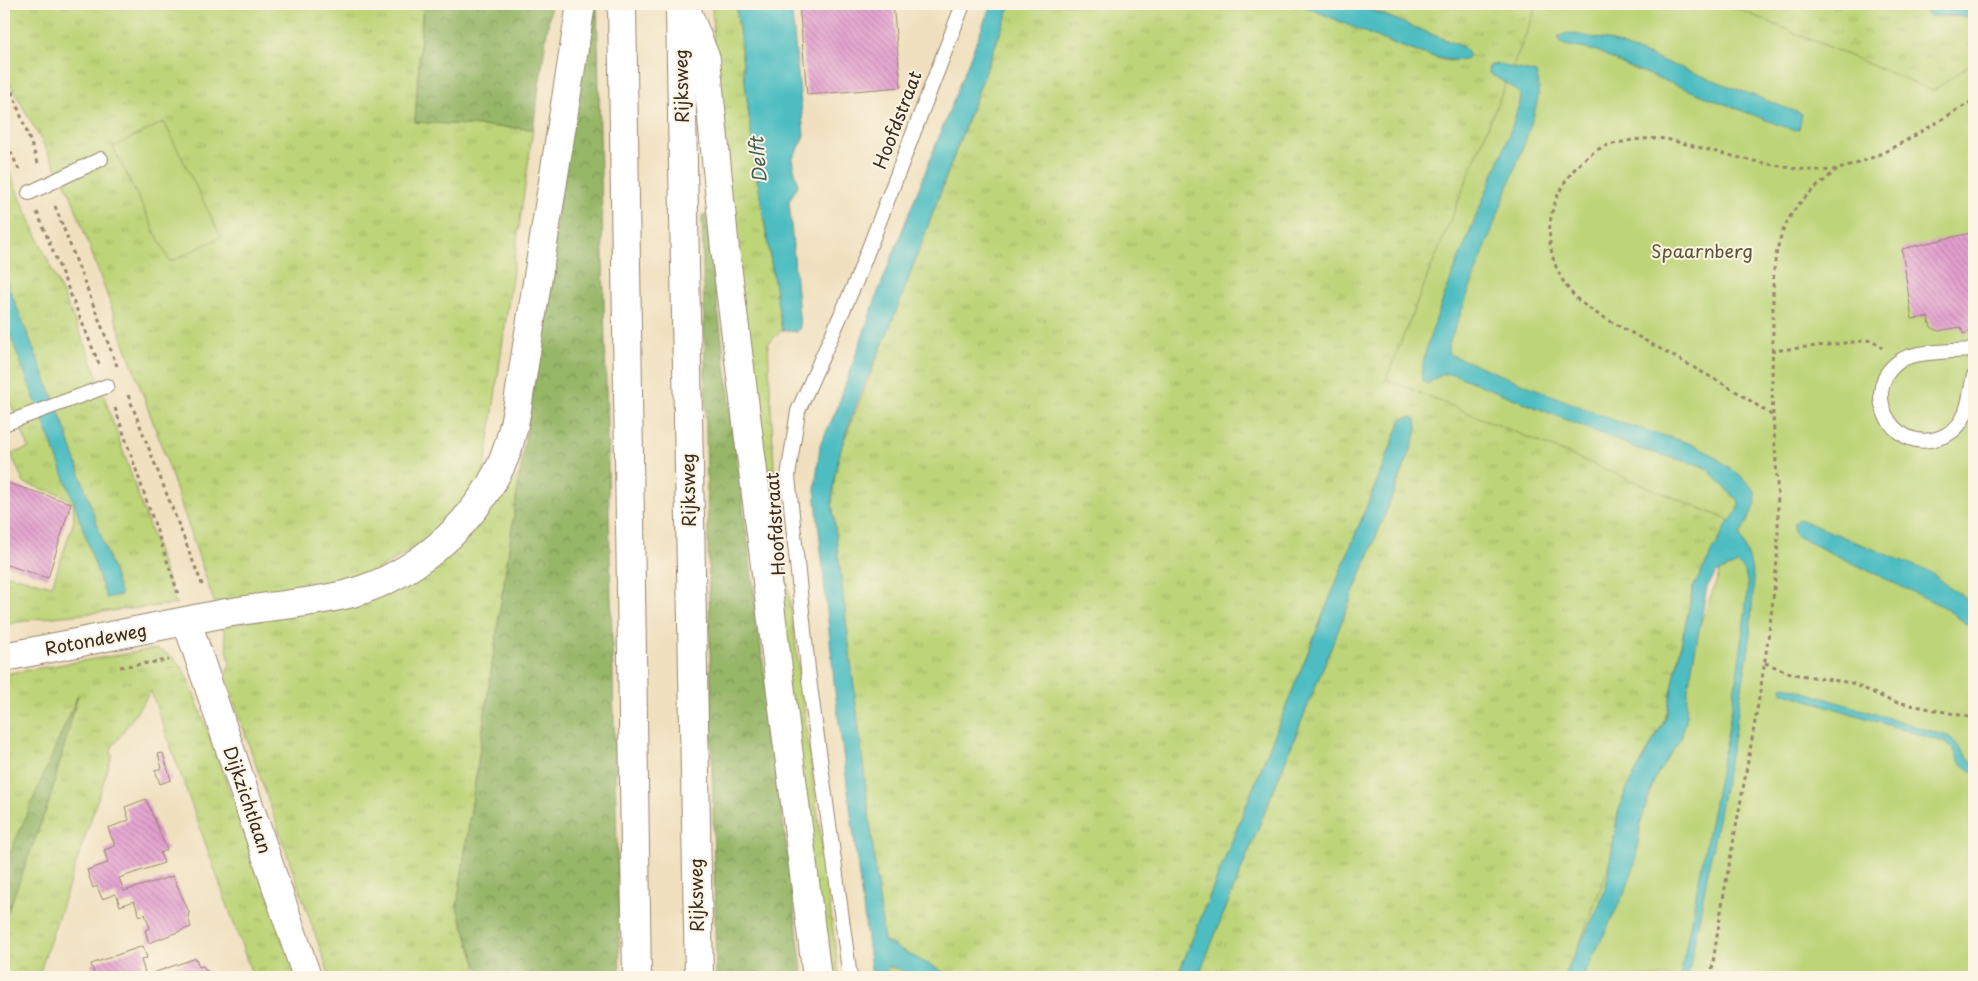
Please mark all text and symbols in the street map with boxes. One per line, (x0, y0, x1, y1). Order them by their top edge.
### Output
street label: Rijksweg (666, 49, 695, 123)
street label: Hoofdstraat (865, 66, 928, 173)
water label: Delft (741, 134, 773, 184)
park label: Spaarnberg (1651, 237, 1753, 264)
street label: Rijksweg (673, 453, 702, 527)
street label: Hoofdstraat (757, 472, 792, 577)
street label: Rotondeweg (42, 615, 149, 662)
street label: Dijkzichtlaan (217, 742, 279, 857)
street label: Rijksweg (681, 858, 710, 932)

